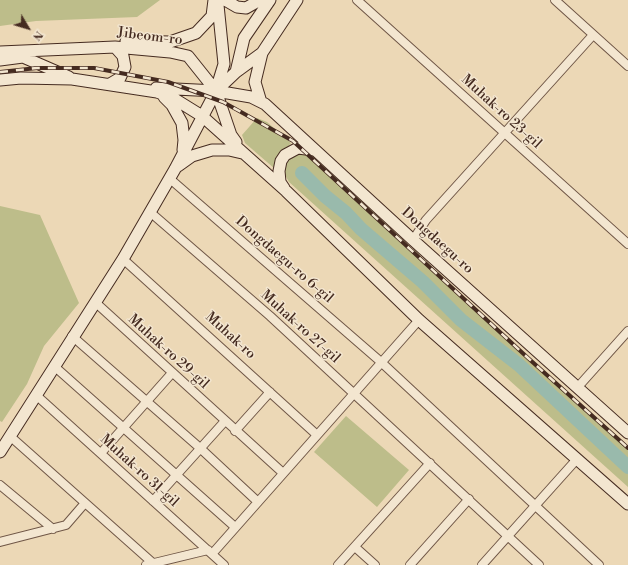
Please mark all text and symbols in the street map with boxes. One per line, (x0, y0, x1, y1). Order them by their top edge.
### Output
north arrow (8, 8, 48, 48)
street label: Jibeom-ro (116, 25, 184, 49)
text: N (29, 28, 46, 43)
street label: Muhak-ro 23-gil (457, 72, 545, 152)
street label: Dongdaegu-ro (398, 204, 476, 278)
street label: Dongdaegu-ro 6-gil (232, 213, 336, 307)
street label: Muhak-ro 27-gil (257, 287, 343, 367)
street label: Muhak-ro (201, 309, 259, 363)
street label: Muhak-ro 29-gil (124, 311, 212, 393)
street label: Muhak-ro 31-gil (96, 431, 182, 511)

